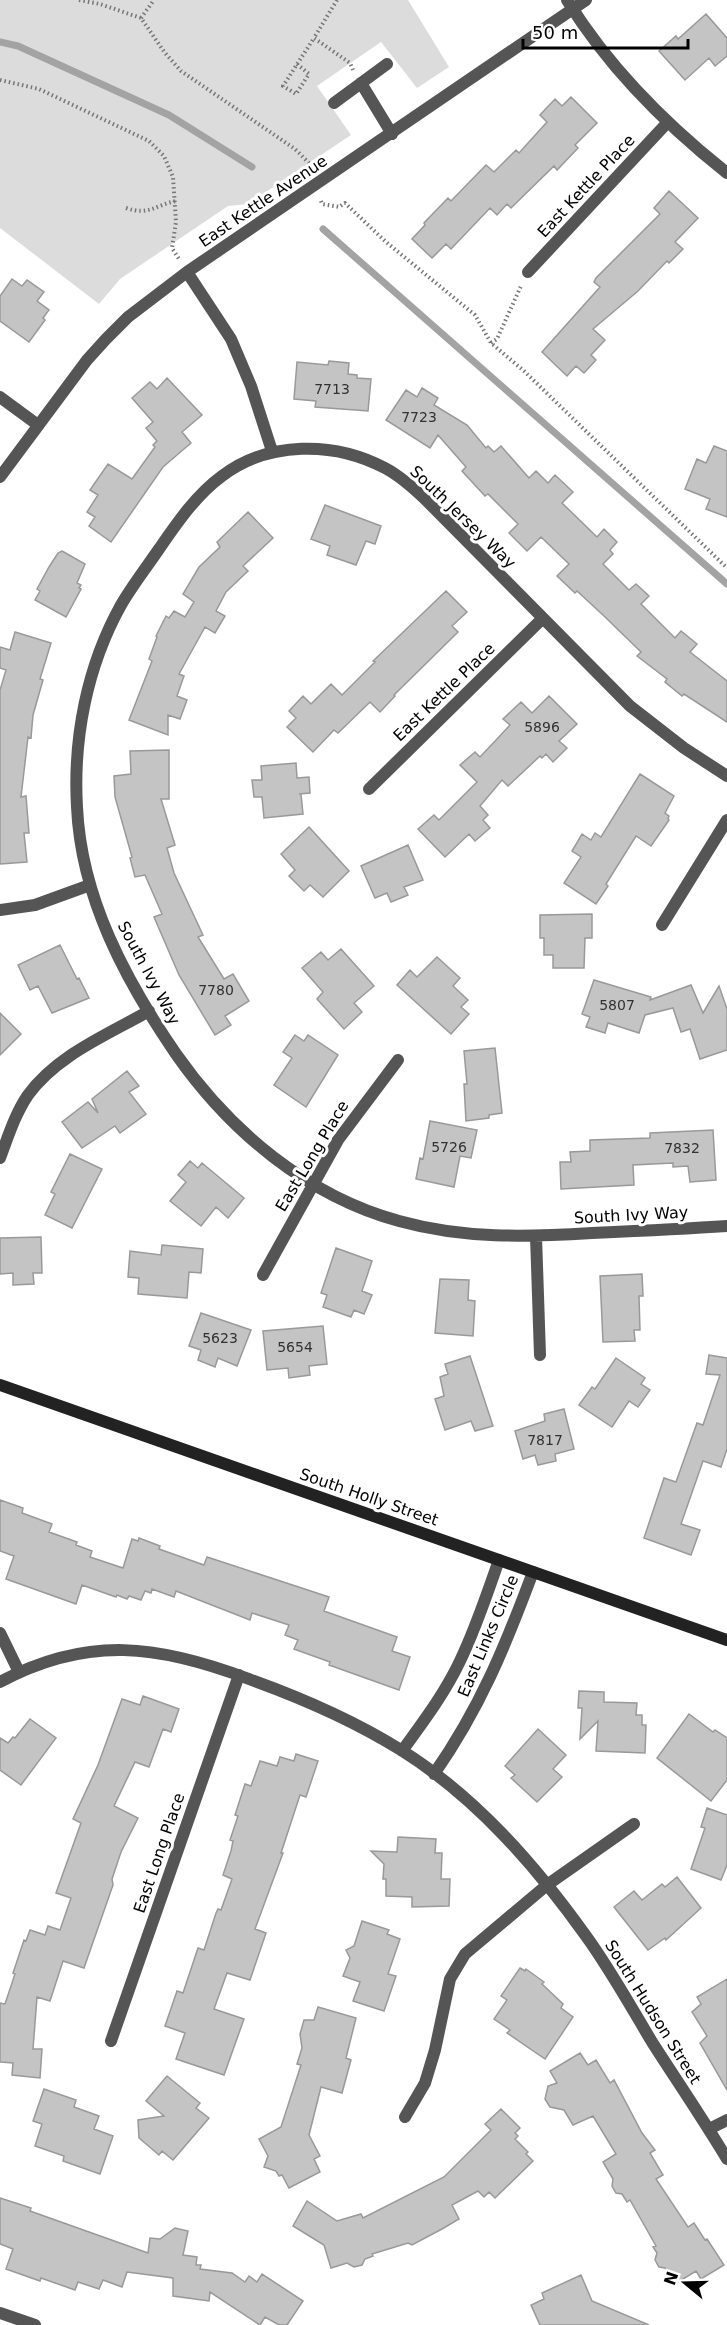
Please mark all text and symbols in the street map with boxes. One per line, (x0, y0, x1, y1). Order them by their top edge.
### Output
scale bar (523, 12, 688, 50)
text: 50 m (532, 22, 578, 43)
street label: East Kettle Place (533, 131, 639, 241)
street label: East Kettle Avenue (195, 151, 331, 251)
house number: 7713 (314, 381, 350, 397)
house number: 7723 (401, 409, 437, 425)
street label: South Jersey Way (406, 462, 520, 572)
street label: East Kettle Place (389, 639, 499, 745)
house number: 5896 (524, 719, 560, 735)
street label: South Ivy Way (114, 918, 184, 1028)
house number: 7780 (198, 982, 234, 998)
house number: 5807 (599, 997, 635, 1013)
street label: East Long Place (271, 1097, 353, 1215)
house number: 5726 (431, 1139, 467, 1155)
house number: 7832 (664, 1140, 700, 1156)
street label: South Ivy Way (573, 1203, 689, 1227)
house number: 5623 (202, 1330, 238, 1346)
house number: 5654 (277, 1339, 313, 1355)
house number: 7817 (527, 1432, 563, 1448)
street label: South Holly Street (297, 1464, 441, 1530)
street label: East Links Circle (454, 1572, 522, 1700)
street label: East Long Place (130, 1790, 188, 1916)
street label: South Hudson Street (601, 1937, 705, 2087)
north arrow (655, 2253, 715, 2313)
text: N (660, 2269, 682, 2288)

